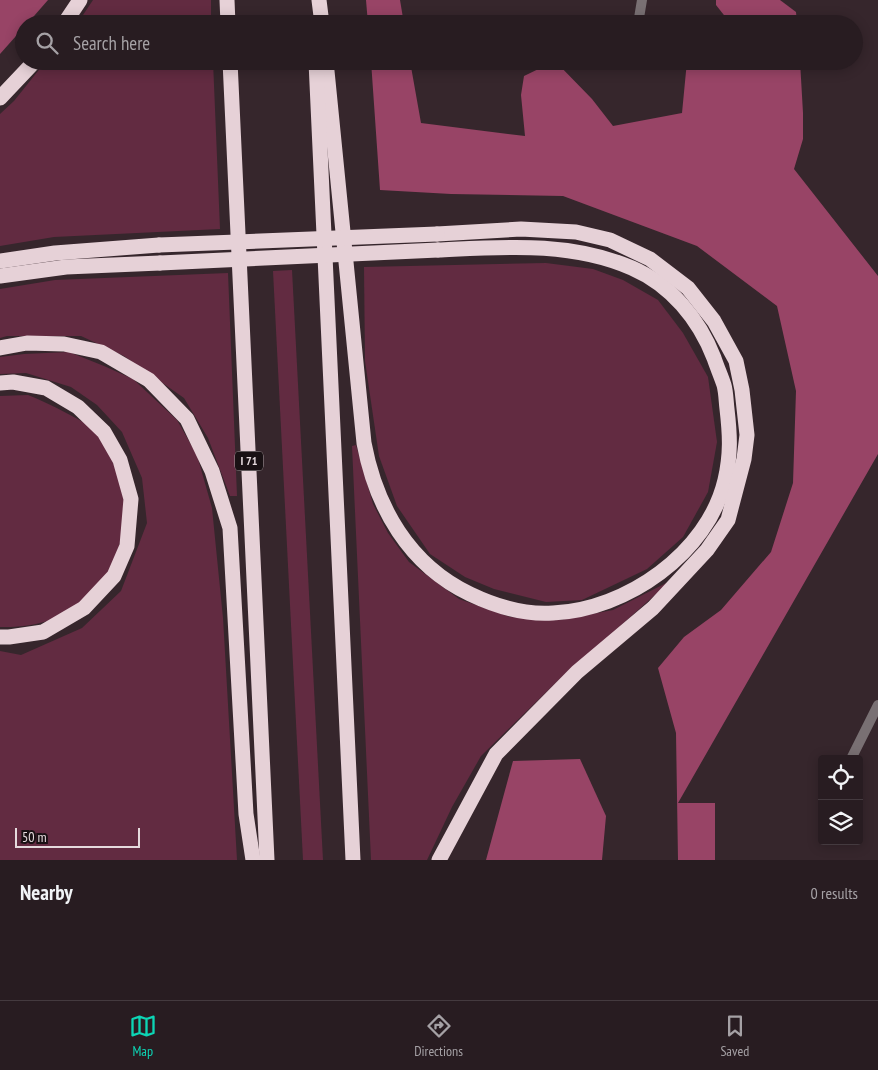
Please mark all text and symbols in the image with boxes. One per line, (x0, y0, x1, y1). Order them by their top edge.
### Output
search box (15, 15, 863, 70)
icon: search (33, 29, 61, 57)
text: Search here (73, 31, 150, 55)
road number: I 71 (235, 452, 263, 471)
map controls (818, 755, 863, 845)
button: locate (818, 755, 863, 800)
button: layers (818, 800, 863, 845)
scale bar (15, 825, 140, 848)
text: 50 m (22, 828, 47, 846)
text: Nearby (20, 879, 73, 906)
text: 0 results (811, 883, 858, 903)
tab: Map (129, 1012, 157, 1060)
tab: Directions (414, 1012, 463, 1060)
tab: Saved (720, 1012, 749, 1060)

